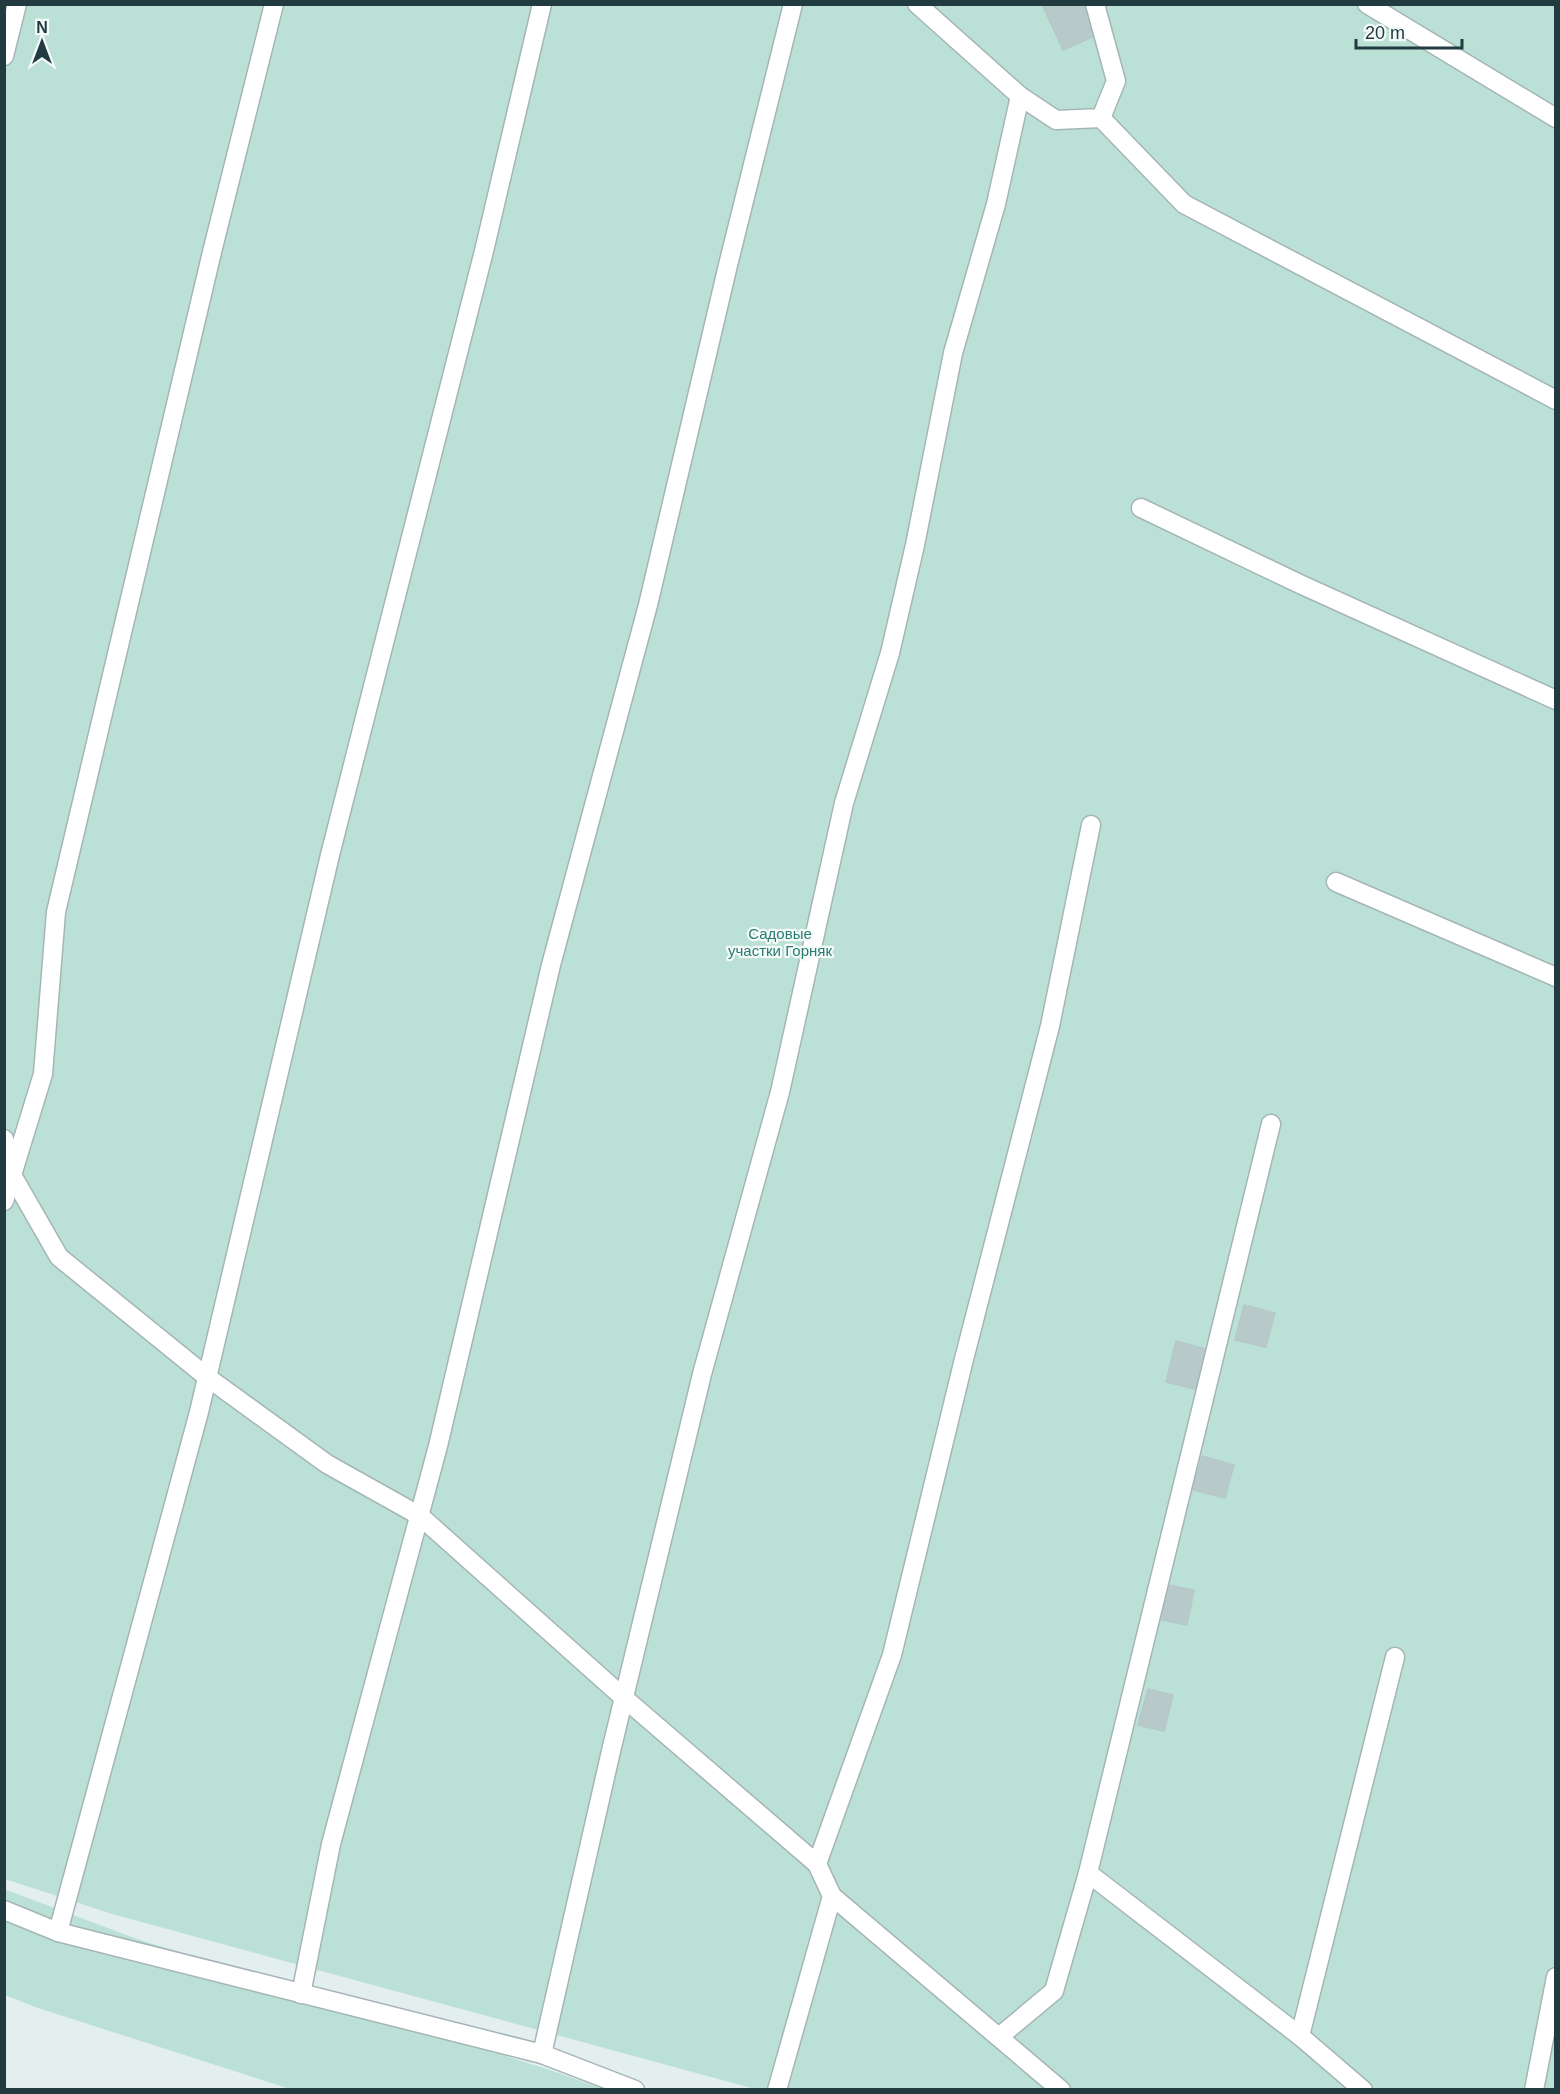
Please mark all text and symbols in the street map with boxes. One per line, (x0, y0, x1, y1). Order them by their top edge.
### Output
north arrow (12, 12, 72, 72)
scale bar (1356, 12, 1462, 50)
text: N (36, 19, 48, 36)
text: 20 m (1365, 23, 1405, 43)
park label: Садовые участки Горняк (728, 925, 832, 959)

